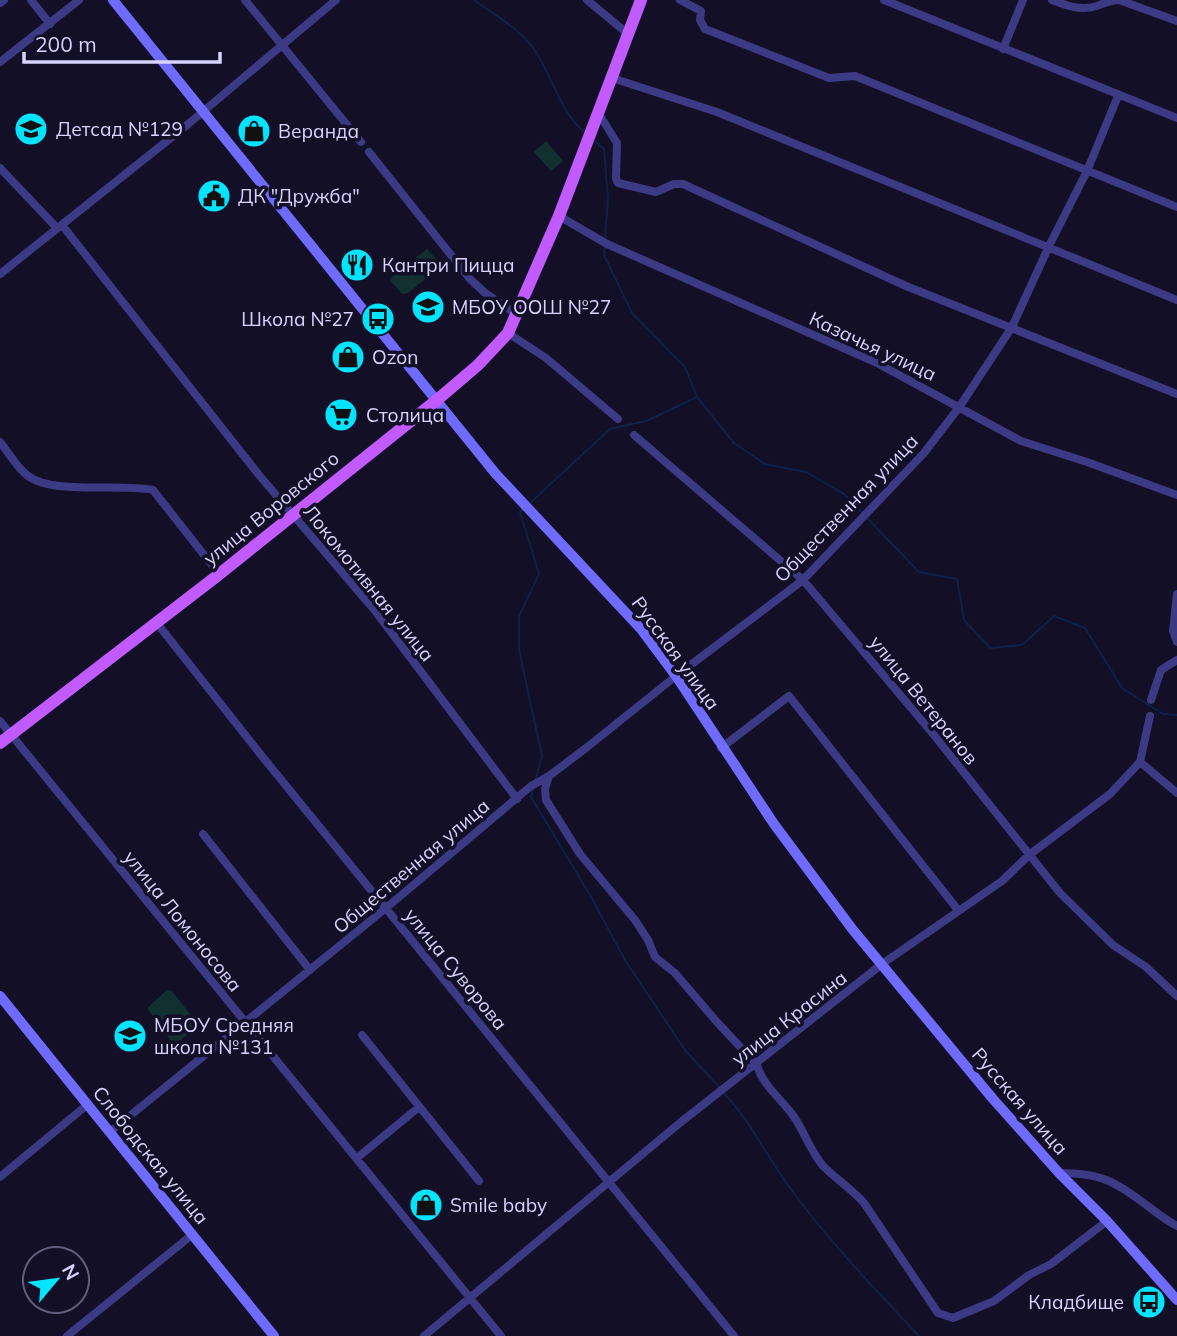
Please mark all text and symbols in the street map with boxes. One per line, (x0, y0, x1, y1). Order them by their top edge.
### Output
scale bar (24, 21, 220, 65)
text: 200 m (35, 31, 97, 57)
school or university icon: Детсад №129 (12, 110, 50, 148)
shop icon: Веранда (235, 112, 273, 150)
place label: Детсад №129 (56, 117, 183, 141)
place label: Веранда (278, 119, 359, 143)
public building icon: ДК "Дружба" (195, 177, 233, 215)
place label: ДК "Дружба" (238, 184, 360, 208)
restaurant icon: Кантри Пицца (338, 246, 376, 284)
place label: Кантри Пицца (382, 253, 515, 277)
school or university icon: МБОУ ООШ №27 (409, 288, 447, 326)
place label: МБОУ ООШ №27 (452, 295, 611, 319)
bus stop icon: Школа №27 (359, 300, 397, 338)
street label: Казачья улица (806, 306, 940, 386)
place label: Школа №27 (241, 307, 354, 331)
shop icon: Ozon (329, 338, 367, 376)
place label: Ozon (372, 345, 418, 369)
supermarket icon: Столица (322, 396, 360, 434)
place label: Столица (366, 403, 444, 427)
street label: Общественная улица (769, 429, 923, 587)
street label: улица Воровского (198, 446, 344, 570)
street label: Локомотивная улица (298, 500, 440, 666)
street label: Русская улица (627, 592, 725, 714)
street label: улица Ветеранов (865, 631, 983, 769)
street label: Общественная улица (328, 794, 494, 938)
street label: улица Ломоносова (119, 845, 247, 997)
street label: улица Суворова (400, 903, 512, 1035)
street label: улица Красина (727, 965, 851, 1071)
place label: МБОУ Средняя школа №131 (154, 1013, 294, 1059)
school or university icon: МБОУ Средняя школа №131 (111, 1017, 149, 1055)
street label: Русская улица (967, 1042, 1073, 1160)
street label: Слободская улица (88, 1081, 214, 1229)
shop icon: Smile baby (407, 1186, 445, 1224)
place label: Smile baby (450, 1193, 547, 1217)
north arrow (21, 1245, 91, 1315)
text: N (57, 1260, 85, 1284)
bus stop icon: Кладбище (1130, 1283, 1168, 1321)
place label: Кладбище (1028, 1290, 1124, 1314)

